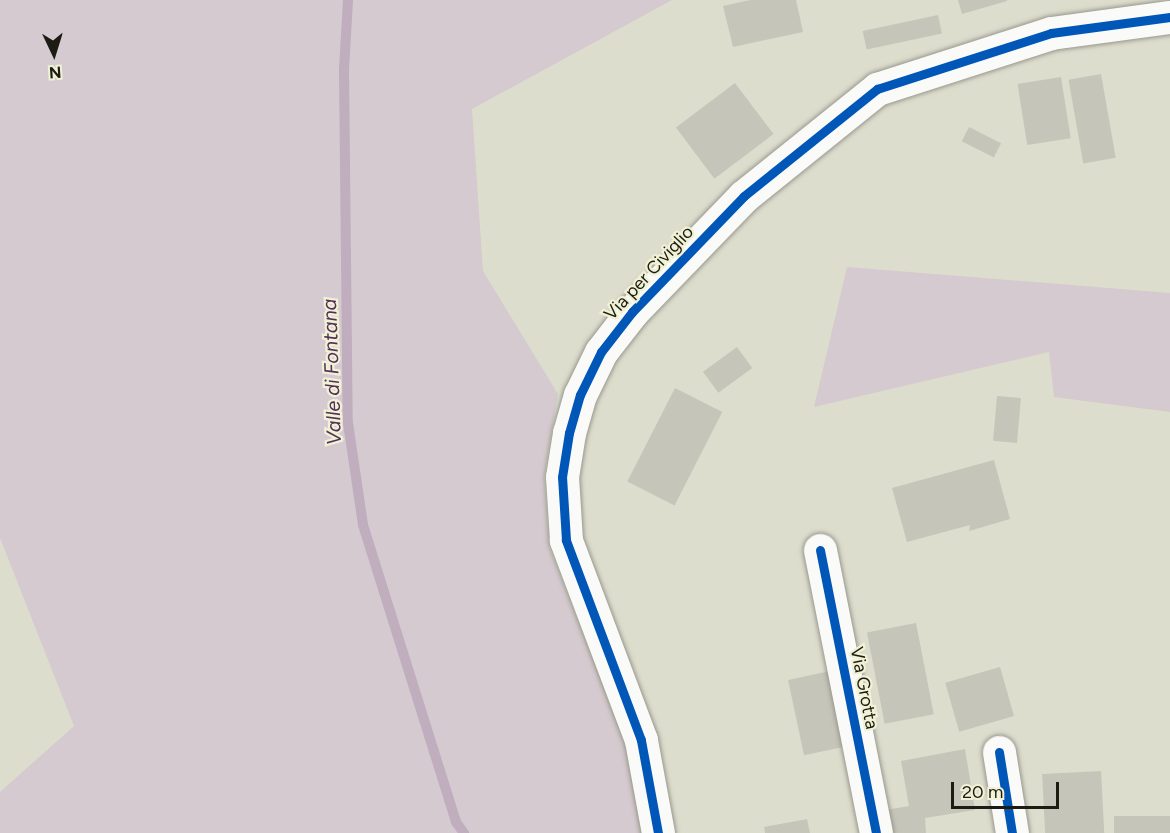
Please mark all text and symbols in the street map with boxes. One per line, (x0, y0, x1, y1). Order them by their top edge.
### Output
north arrow (24, 24, 84, 84)
text: N (48, 63, 62, 82)
street label: Via per Civiglio (600, 221, 698, 325)
water label: Valle di Fontana (317, 298, 347, 446)
street label: Via Grotta (845, 645, 883, 731)
scale bar (954, 770, 1062, 808)
text: 20 m (962, 781, 1003, 803)

